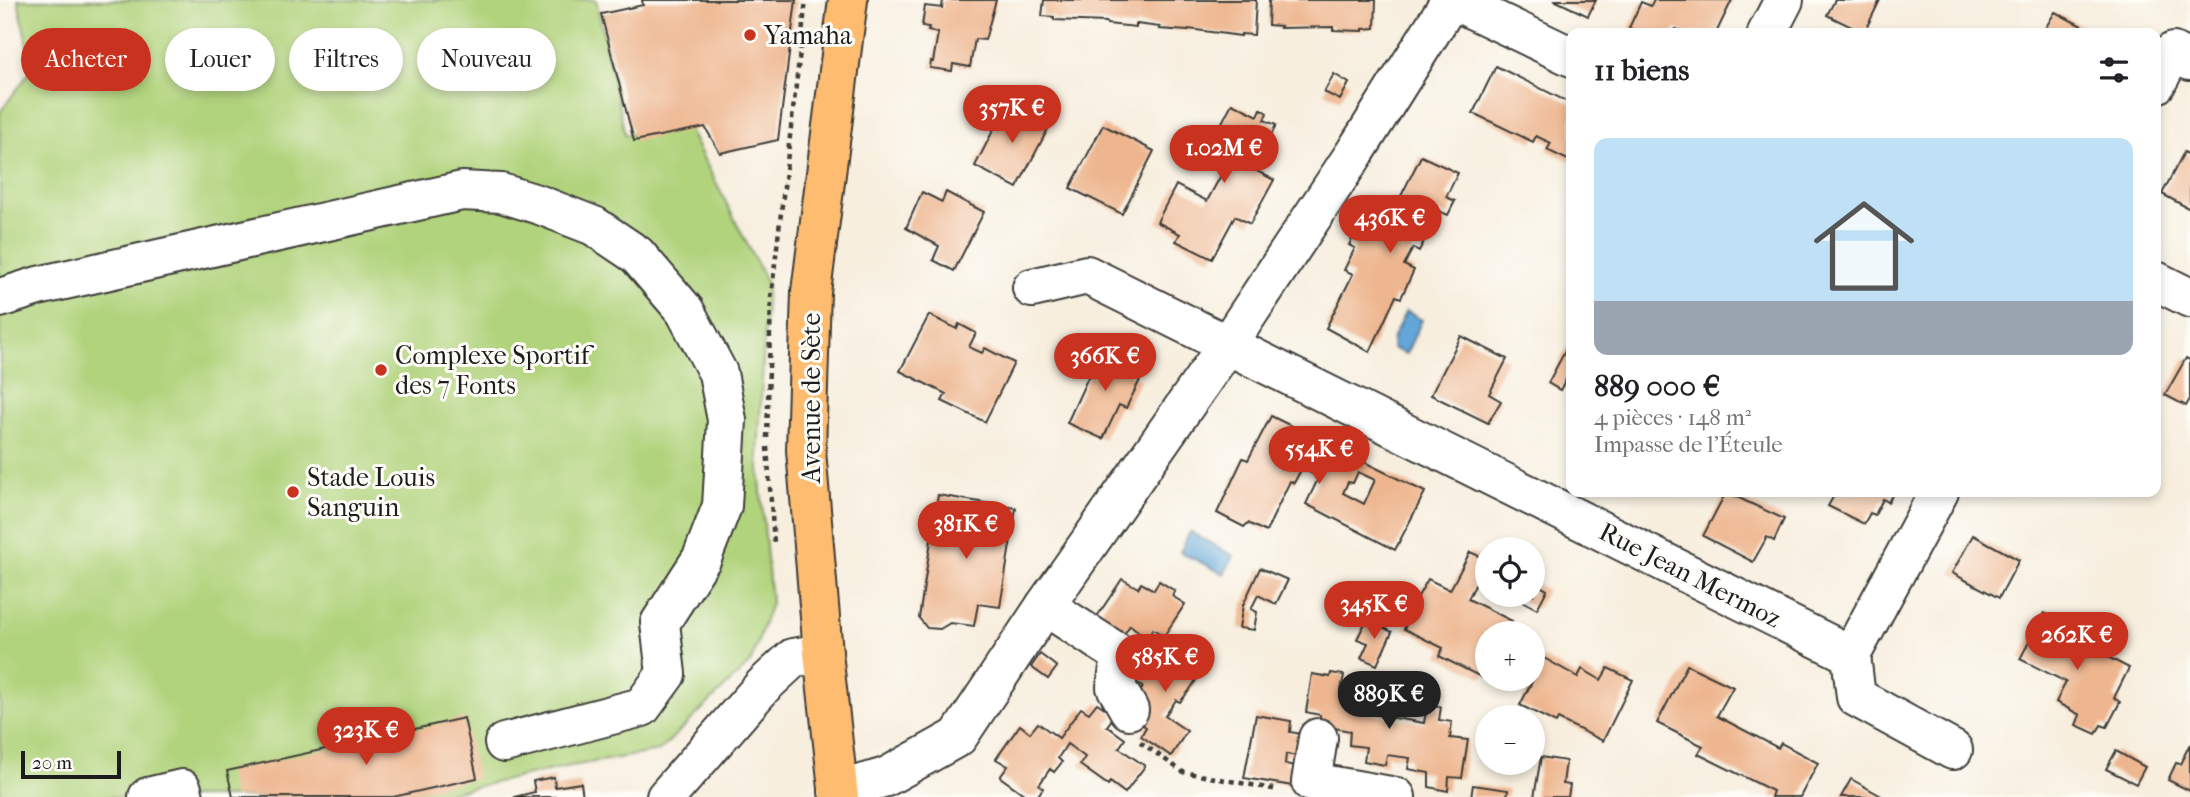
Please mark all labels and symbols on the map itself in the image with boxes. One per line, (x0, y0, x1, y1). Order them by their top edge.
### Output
place label: Yamaha (763, 20, 853, 51)
marker: Yamaha (742, 27, 758, 43)
pin: 357K € (955, 86, 1069, 145)
pin: 1.02M € (1159, 125, 1289, 185)
pin: 436K € (1333, 196, 1447, 255)
street label: Avenue de Sète (796, 313, 827, 484)
pin: 366K € (1048, 334, 1162, 393)
place label: Complexe Sportif des 7 Fonts (395, 340, 595, 401)
marker: Complexe Sportif des 7 Fonts (373, 362, 389, 378)
pin: 554K € (1262, 426, 1376, 486)
place label: Stade Louis Sanguin (307, 462, 435, 523)
marker: Stade Louis Sanguin (285, 484, 301, 500)
pin: 381K € (909, 502, 1023, 561)
street label: Rue Jean Mermoz (1594, 516, 1786, 634)
pin: 345K € (1317, 582, 1431, 641)
pin: 262K € (2020, 612, 2134, 672)
pin: 585K € (1108, 634, 1222, 694)
pin: 889K € (1332, 672, 1446, 731)
pin: 323K € (309, 708, 423, 767)
scale bar (21, 748, 121, 780)

